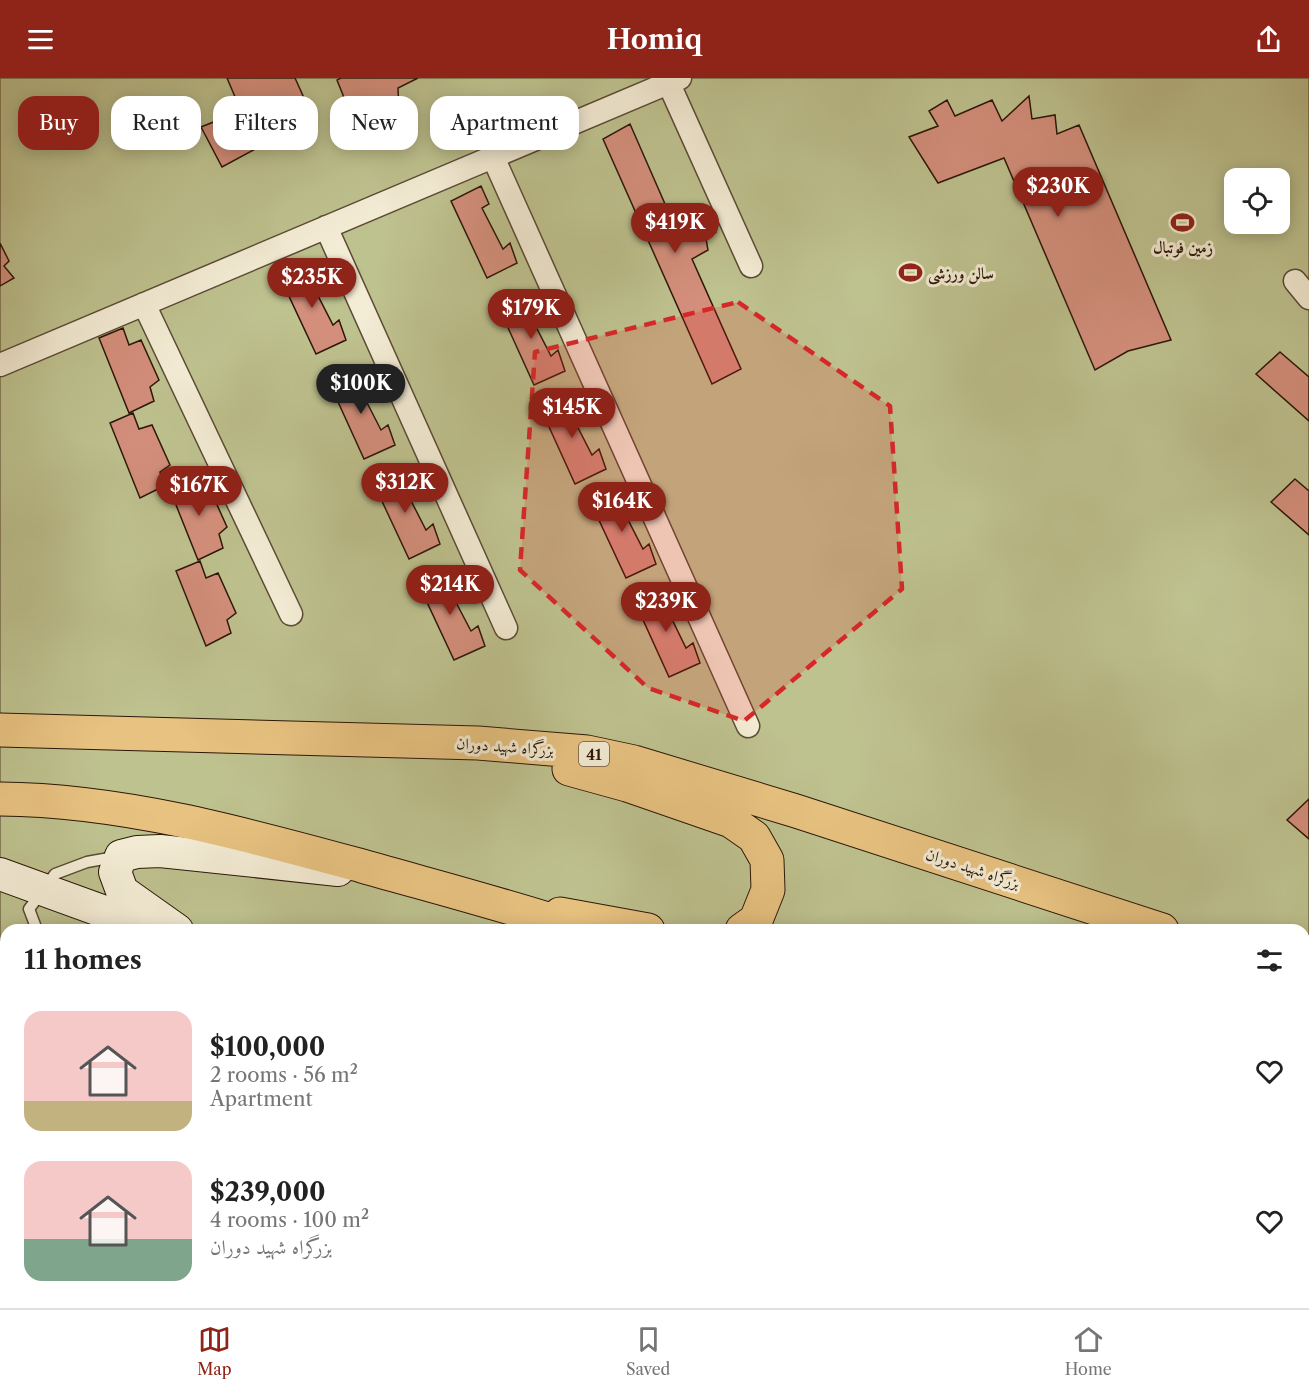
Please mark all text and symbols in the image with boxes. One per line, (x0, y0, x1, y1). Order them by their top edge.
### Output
icon: menu (24, 23, 57, 56)
text: Homiq (607, 23, 702, 56)
icon: share (1252, 23, 1285, 56)
chip: Buy (18, 96, 99, 150)
chip: Rent (111, 96, 201, 150)
chip: Filters (213, 96, 318, 150)
chip: New (330, 96, 418, 150)
chip: Apartment (430, 96, 579, 150)
pin: $230K (1016, 167, 1100, 218)
map controls (1224, 168, 1290, 234)
button: locate (1224, 168, 1290, 234)
text: $230K (1027, 174, 1090, 198)
pin: $419K (633, 203, 717, 254)
sports icon: زمین فوتبال (1170, 209, 1196, 235)
text: $419K (645, 210, 705, 234)
place label: زمین فوتبال (1153, 237, 1214, 258)
pin: $235K (270, 258, 354, 309)
sports icon: سالن ورزشی (897, 260, 923, 286)
place label: سالن ورزشی (928, 263, 994, 285)
text: $235K (281, 265, 343, 289)
pin: $179K (489, 289, 573, 340)
text: $179K (502, 296, 560, 320)
pin: $100K (319, 364, 403, 415)
text: $100K (330, 371, 392, 395)
pin: $145K (530, 388, 614, 439)
text: $145K (542, 395, 602, 419)
pin: $312K (363, 463, 447, 514)
pin: $167K (157, 466, 241, 517)
text: $312K (375, 470, 435, 494)
text: $167K (170, 473, 228, 497)
pin: $164K (580, 482, 664, 533)
text: $164K (592, 489, 652, 513)
pin: $214K (408, 565, 492, 616)
text: $214K (420, 572, 480, 596)
pin: $239K (624, 582, 708, 633)
text: $239K (635, 589, 697, 613)
street label: بزرگراه شهید دوران (456, 733, 555, 760)
road number: 41 (579, 742, 609, 766)
street label: بزرگراه شهید دوران (923, 843, 1023, 894)
text: 11 homes (24, 944, 142, 976)
icon: filters (1253, 944, 1286, 977)
text: $100,000 (210, 1031, 325, 1063)
icon: home (72, 1035, 144, 1107)
icon: heart (1253, 1055, 1286, 1088)
text: 2 rooms · 56 m² (210, 1063, 358, 1087)
text: Apartment (210, 1087, 313, 1111)
text: $239,000 (210, 1176, 326, 1208)
icon: home (72, 1185, 144, 1257)
icon: heart (1253, 1205, 1286, 1238)
text: 4 rooms · 100 m² (210, 1208, 369, 1232)
text: بزرگراه شهید دوران (210, 1235, 332, 1259)
tab: Map (197, 1323, 232, 1379)
tab: Saved (626, 1323, 670, 1379)
tab: Home (1065, 1323, 1112, 1379)

